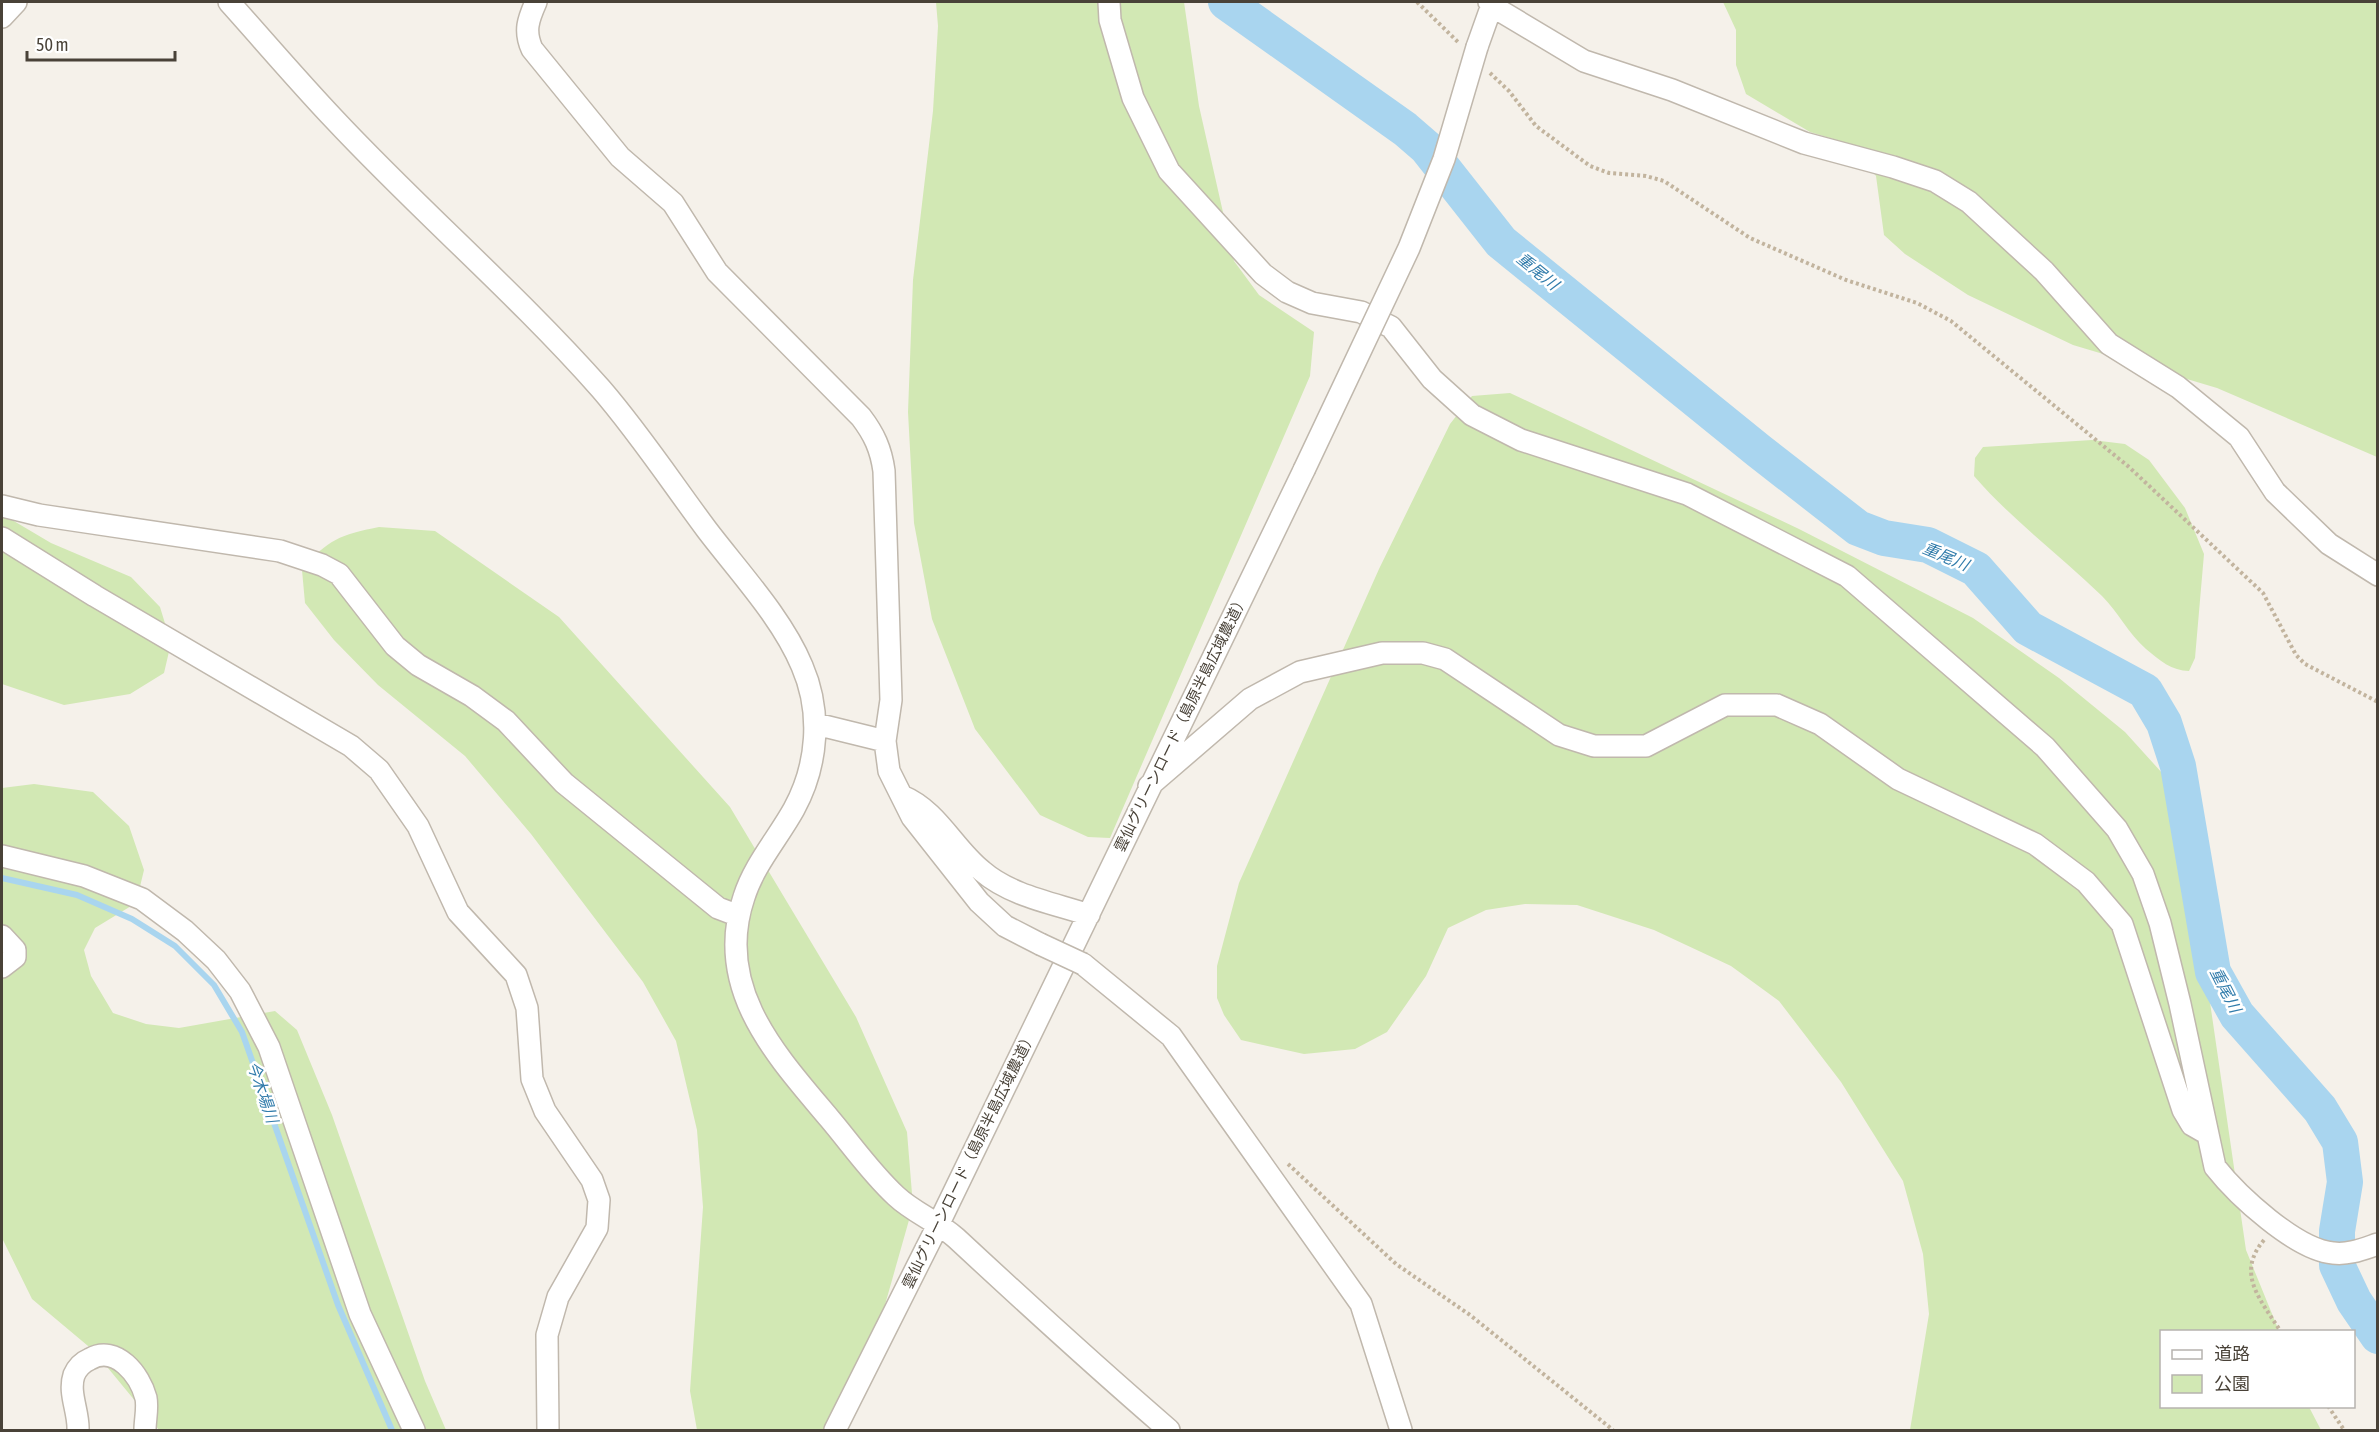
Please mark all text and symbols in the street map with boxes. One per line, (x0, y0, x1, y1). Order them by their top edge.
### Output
scale bar (27, 24, 176, 62)
text: 50 m (36, 34, 68, 55)
water label: 重尾川 (1514, 249, 1564, 294)
water label: 重尾川 (1920, 538, 1973, 574)
street label: 雲仙グリーンロード（島原半島広域農道） (1111, 591, 1250, 854)
water label: 重尾川 (2207, 965, 2246, 1017)
street label: 雲仙グリーンロード（島原半島広域農道） (899, 1028, 1038, 1291)
water label: 今木場川 (244, 1059, 283, 1127)
legend (2160, 1330, 2355, 1408)
text: 道路 (2214, 1343, 2250, 1364)
text: 公園 (2214, 1373, 2250, 1394)

